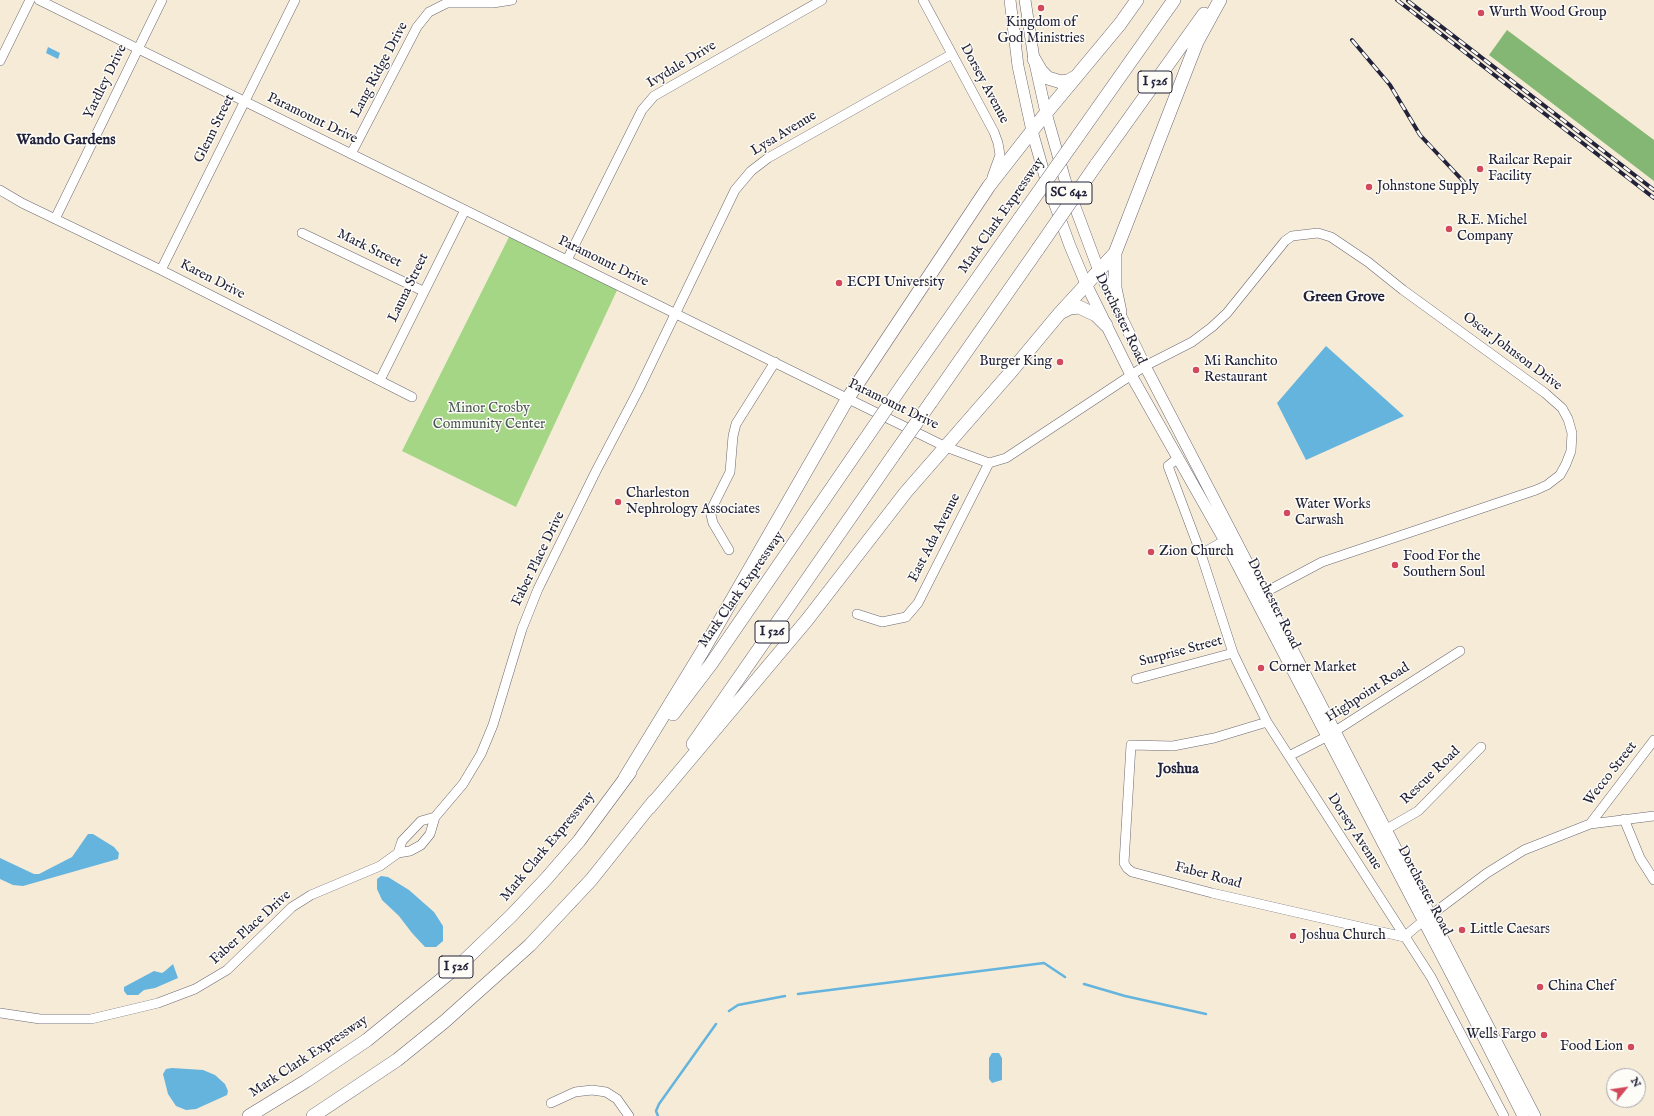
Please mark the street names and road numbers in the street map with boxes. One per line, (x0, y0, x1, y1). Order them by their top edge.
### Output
street label: Lang Ridge Drive (348, 19, 412, 121)
street label: Ivydale Drive (644, 38, 720, 92)
street label: Dorsey Avenue (956, 41, 1012, 127)
street label: Yardley Drive (81, 42, 131, 122)
road number: I 526 (1138, 71, 1172, 93)
street label: Paramount Drive (264, 90, 360, 148)
street label: Glenn Street (191, 92, 239, 166)
street label: Lysa Avenue (748, 108, 820, 160)
street label: Mark Clark Expressway (956, 155, 1048, 277)
road number: SC 642 (1046, 182, 1092, 204)
street label: Mark Street (334, 226, 404, 272)
street label: Paramount Drive (555, 233, 651, 291)
street label: Launa Street (385, 251, 433, 325)
street label: Karen Drive (177, 256, 247, 304)
street label: Dorchester Road (1091, 271, 1149, 367)
street label: Oscar Johnson Drive (1459, 309, 1565, 395)
street label: Paramount Drive (845, 376, 941, 434)
street label: East Ada Avenue (905, 491, 965, 585)
street label: Faber Place Drive (509, 509, 569, 609)
street label: Mark Clark Expressway (696, 529, 788, 651)
street label: Dorchester Road (1243, 556, 1303, 652)
road number: I 526 (755, 621, 789, 643)
street label: Surprise Street (1138, 633, 1224, 671)
street label: Highpoint Road (1323, 660, 1413, 726)
street label: Wecco Street (1581, 739, 1641, 809)
street label: Rescue Road (1398, 743, 1464, 809)
street label: Mark Clark Expressway (497, 789, 599, 905)
street label: Dorsey Avenue (1323, 791, 1385, 873)
street label: Dorchester Road (1393, 843, 1455, 939)
street label: Faber Road (1173, 859, 1243, 893)
street label: Faber Place Drive (207, 887, 295, 969)
road number: I 526 (439, 956, 473, 978)
street label: Mark Clark Expressway (247, 1012, 371, 1102)

